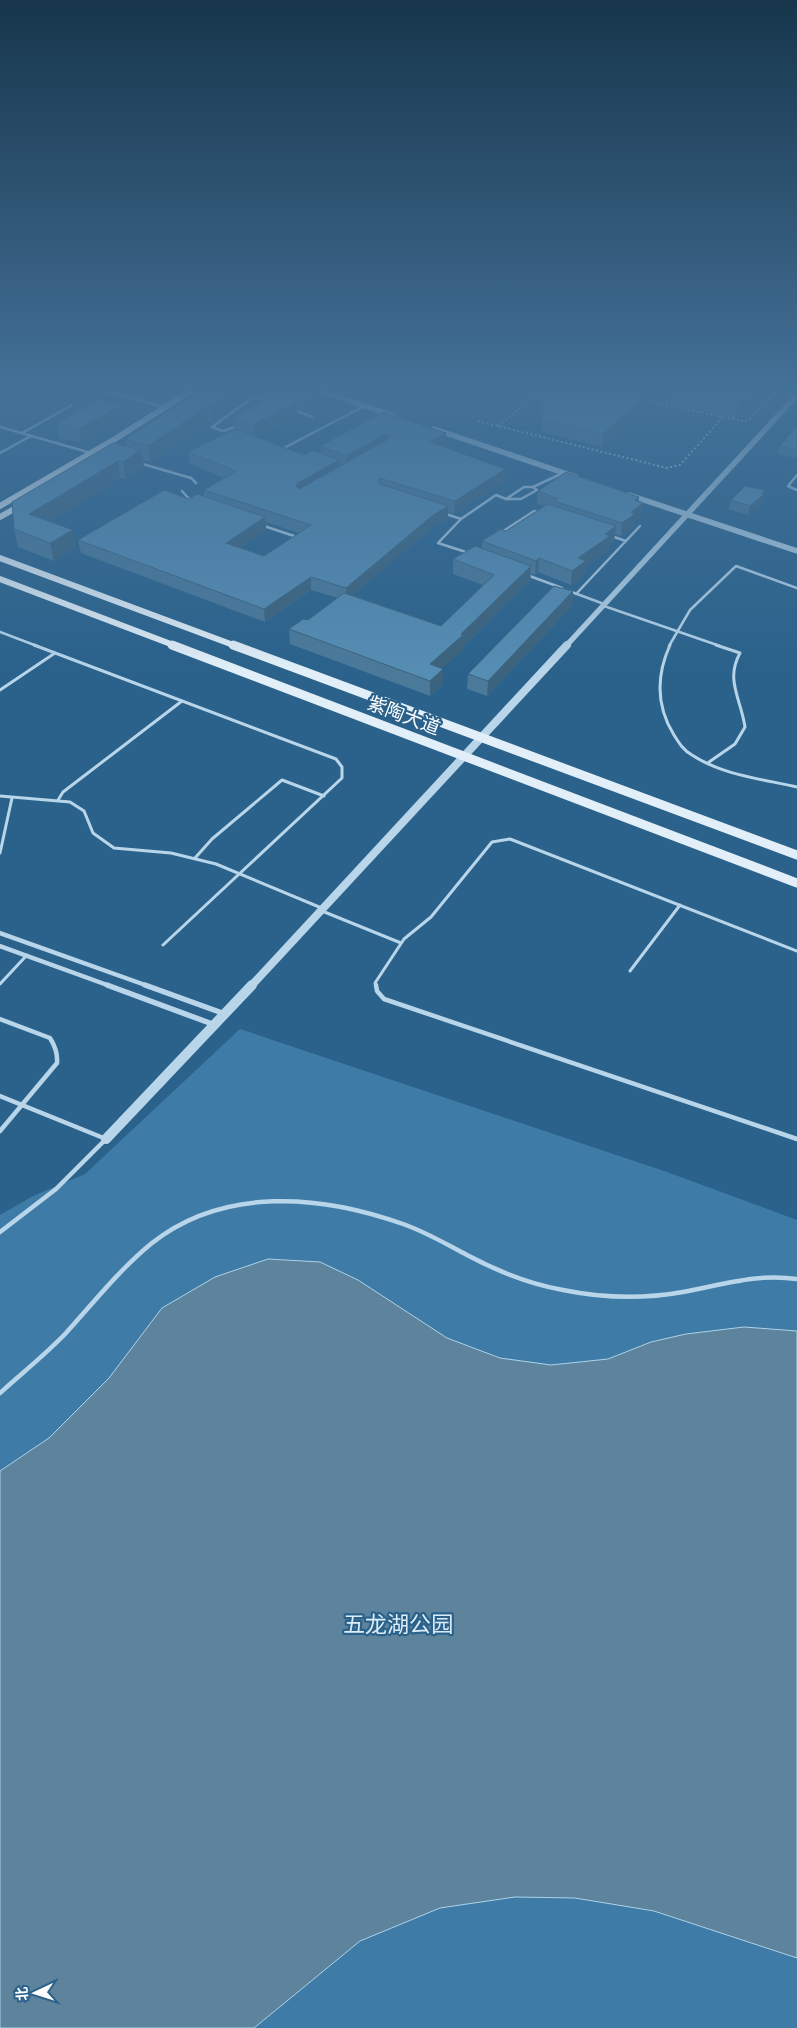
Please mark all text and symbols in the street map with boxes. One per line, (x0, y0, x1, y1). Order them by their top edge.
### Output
street label: 紫陶大道 (364, 692, 443, 741)
park label: 五龙湖公园 (343, 1612, 453, 1639)
north arrow (10, 1968, 60, 2018)
text: 北 (14, 1986, 31, 2001)

